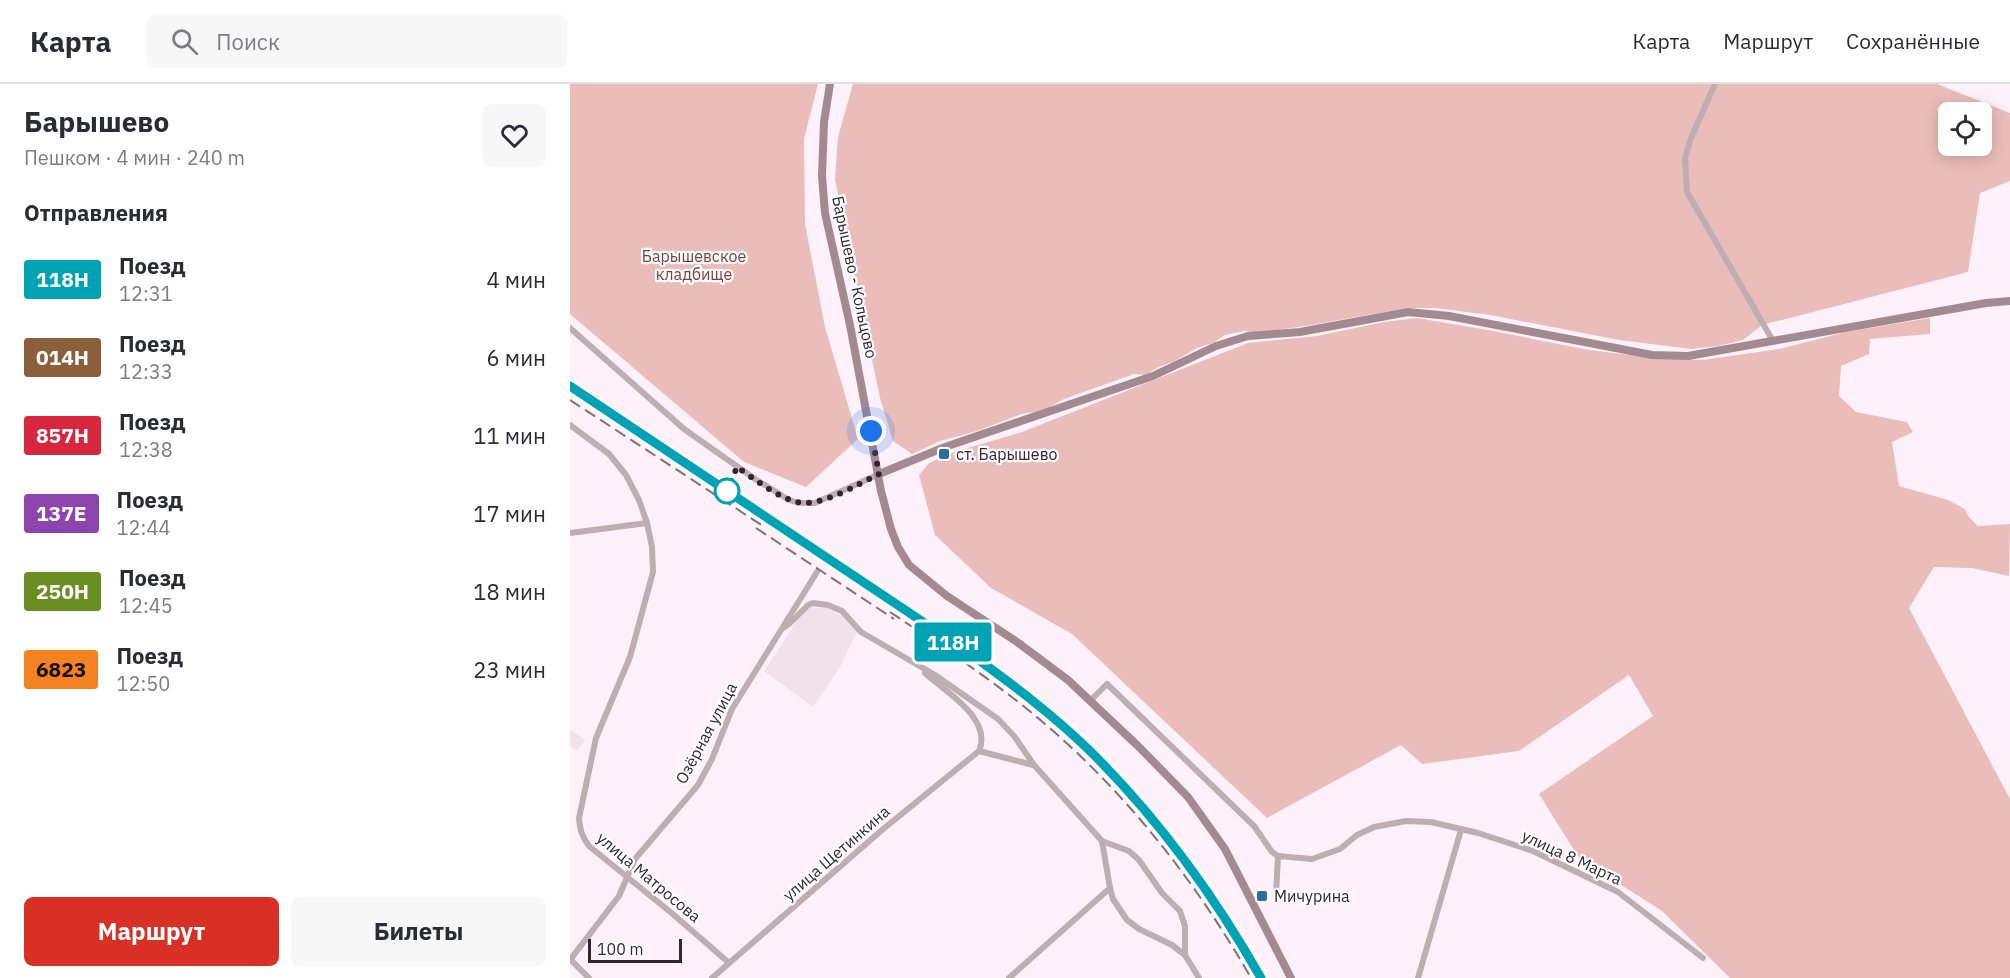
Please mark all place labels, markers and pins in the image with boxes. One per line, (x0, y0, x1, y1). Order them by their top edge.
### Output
place label: ст. Барышево (956, 444, 1058, 464)
marker: ст. Барышево (937, 447, 951, 461)
unlabelled marker (714, 478, 740, 504)
place label: Мичурина (1274, 886, 1350, 906)
marker: Мичурина (1255, 889, 1269, 903)

